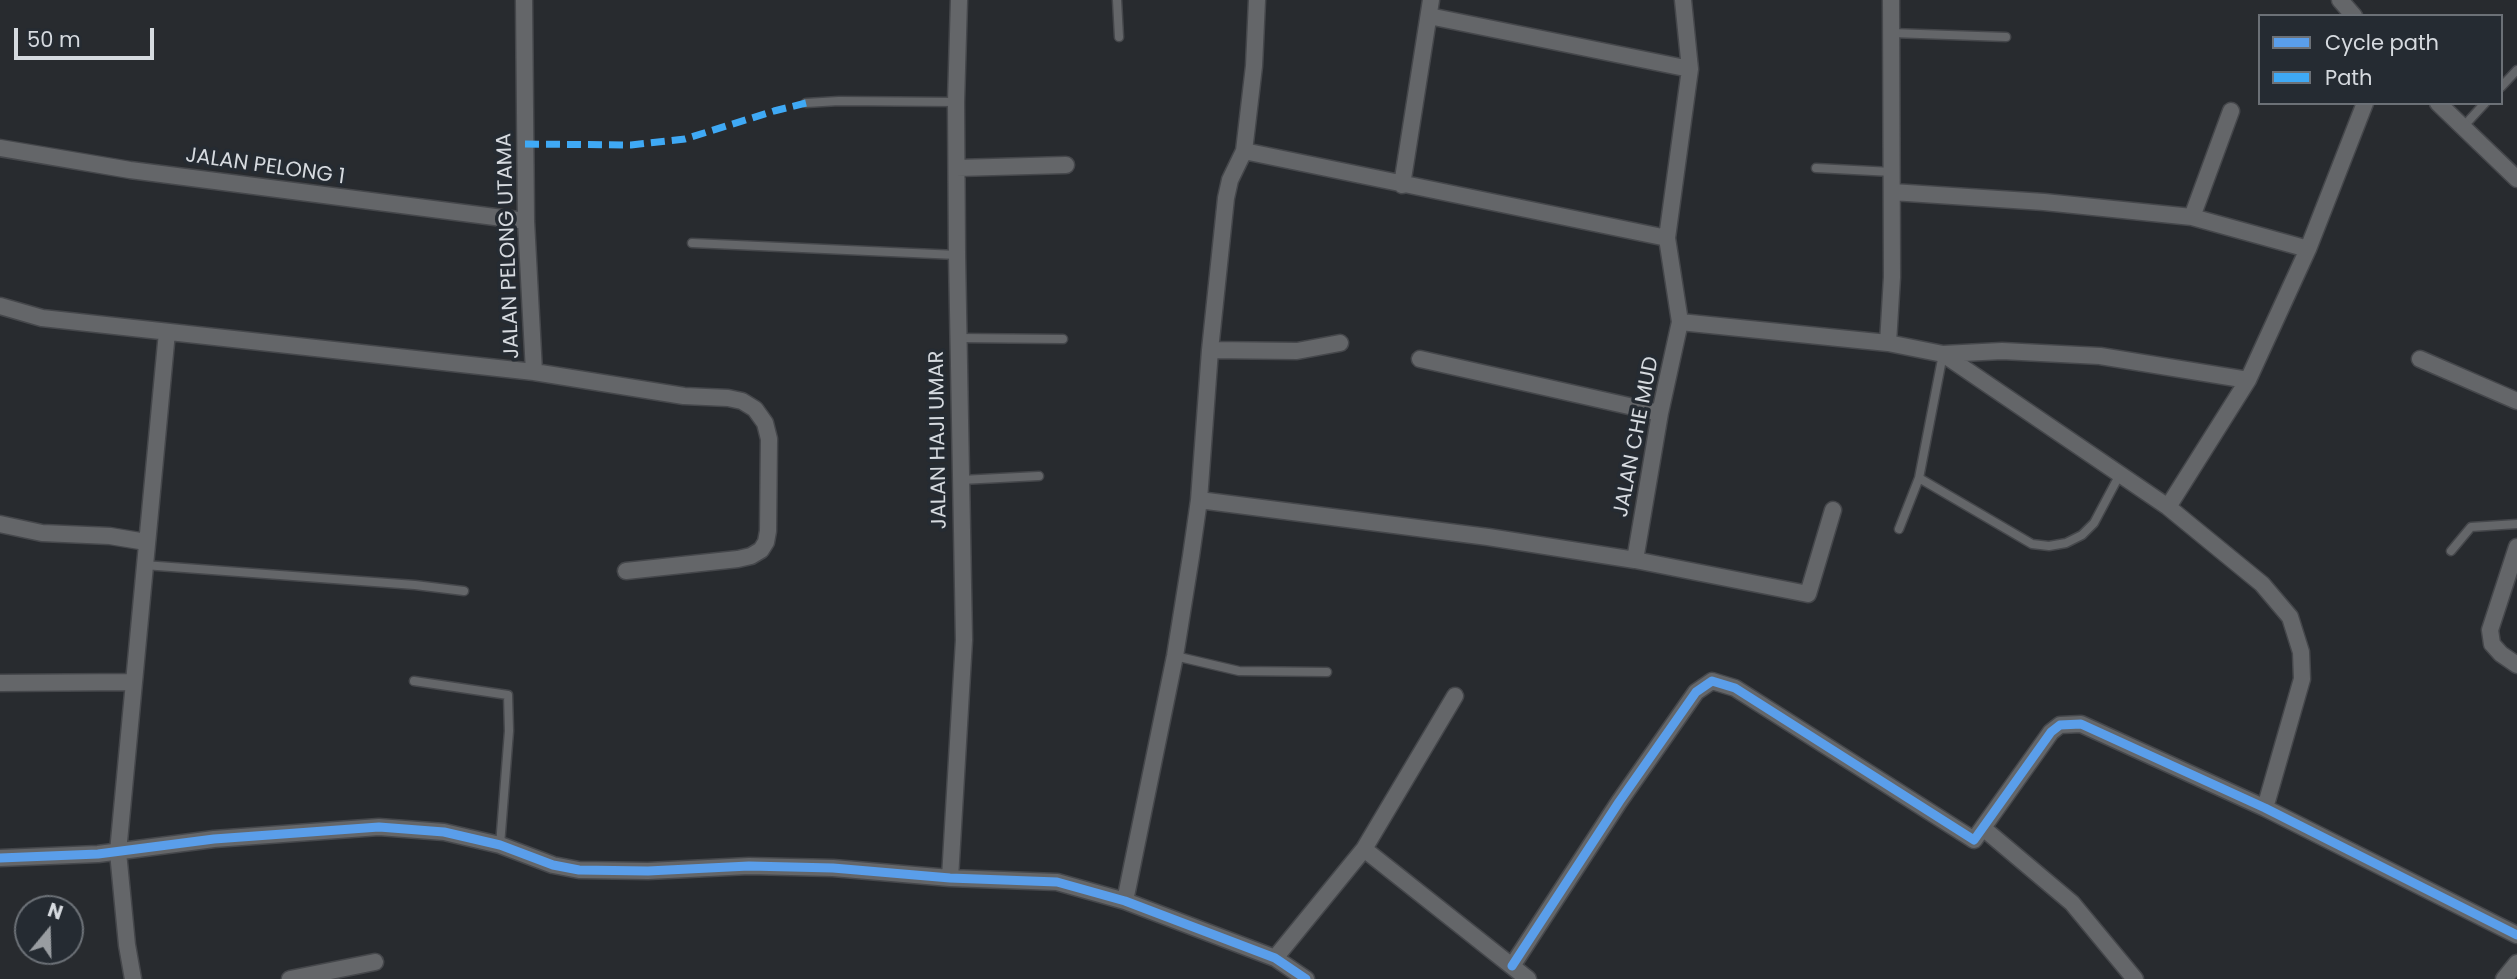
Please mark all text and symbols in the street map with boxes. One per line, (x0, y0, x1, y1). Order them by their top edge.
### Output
scale bar (18, 14, 158, 58)
legend (2258, 14, 2503, 105)
text: 50 m (27, 25, 81, 54)
text: Cycle path (2325, 28, 2439, 57)
text: Path (2325, 63, 2372, 92)
street label: JALAN PELONG UTAMA (492, 133, 526, 359)
street label: JALAN PELONG 1 (184, 143, 346, 191)
street label: JALAN HAJI UMAR (925, 350, 953, 530)
street label: JALAN CHE MUD (1609, 355, 1665, 519)
north arrow (14, 895, 84, 965)
text: N (44, 896, 66, 927)

